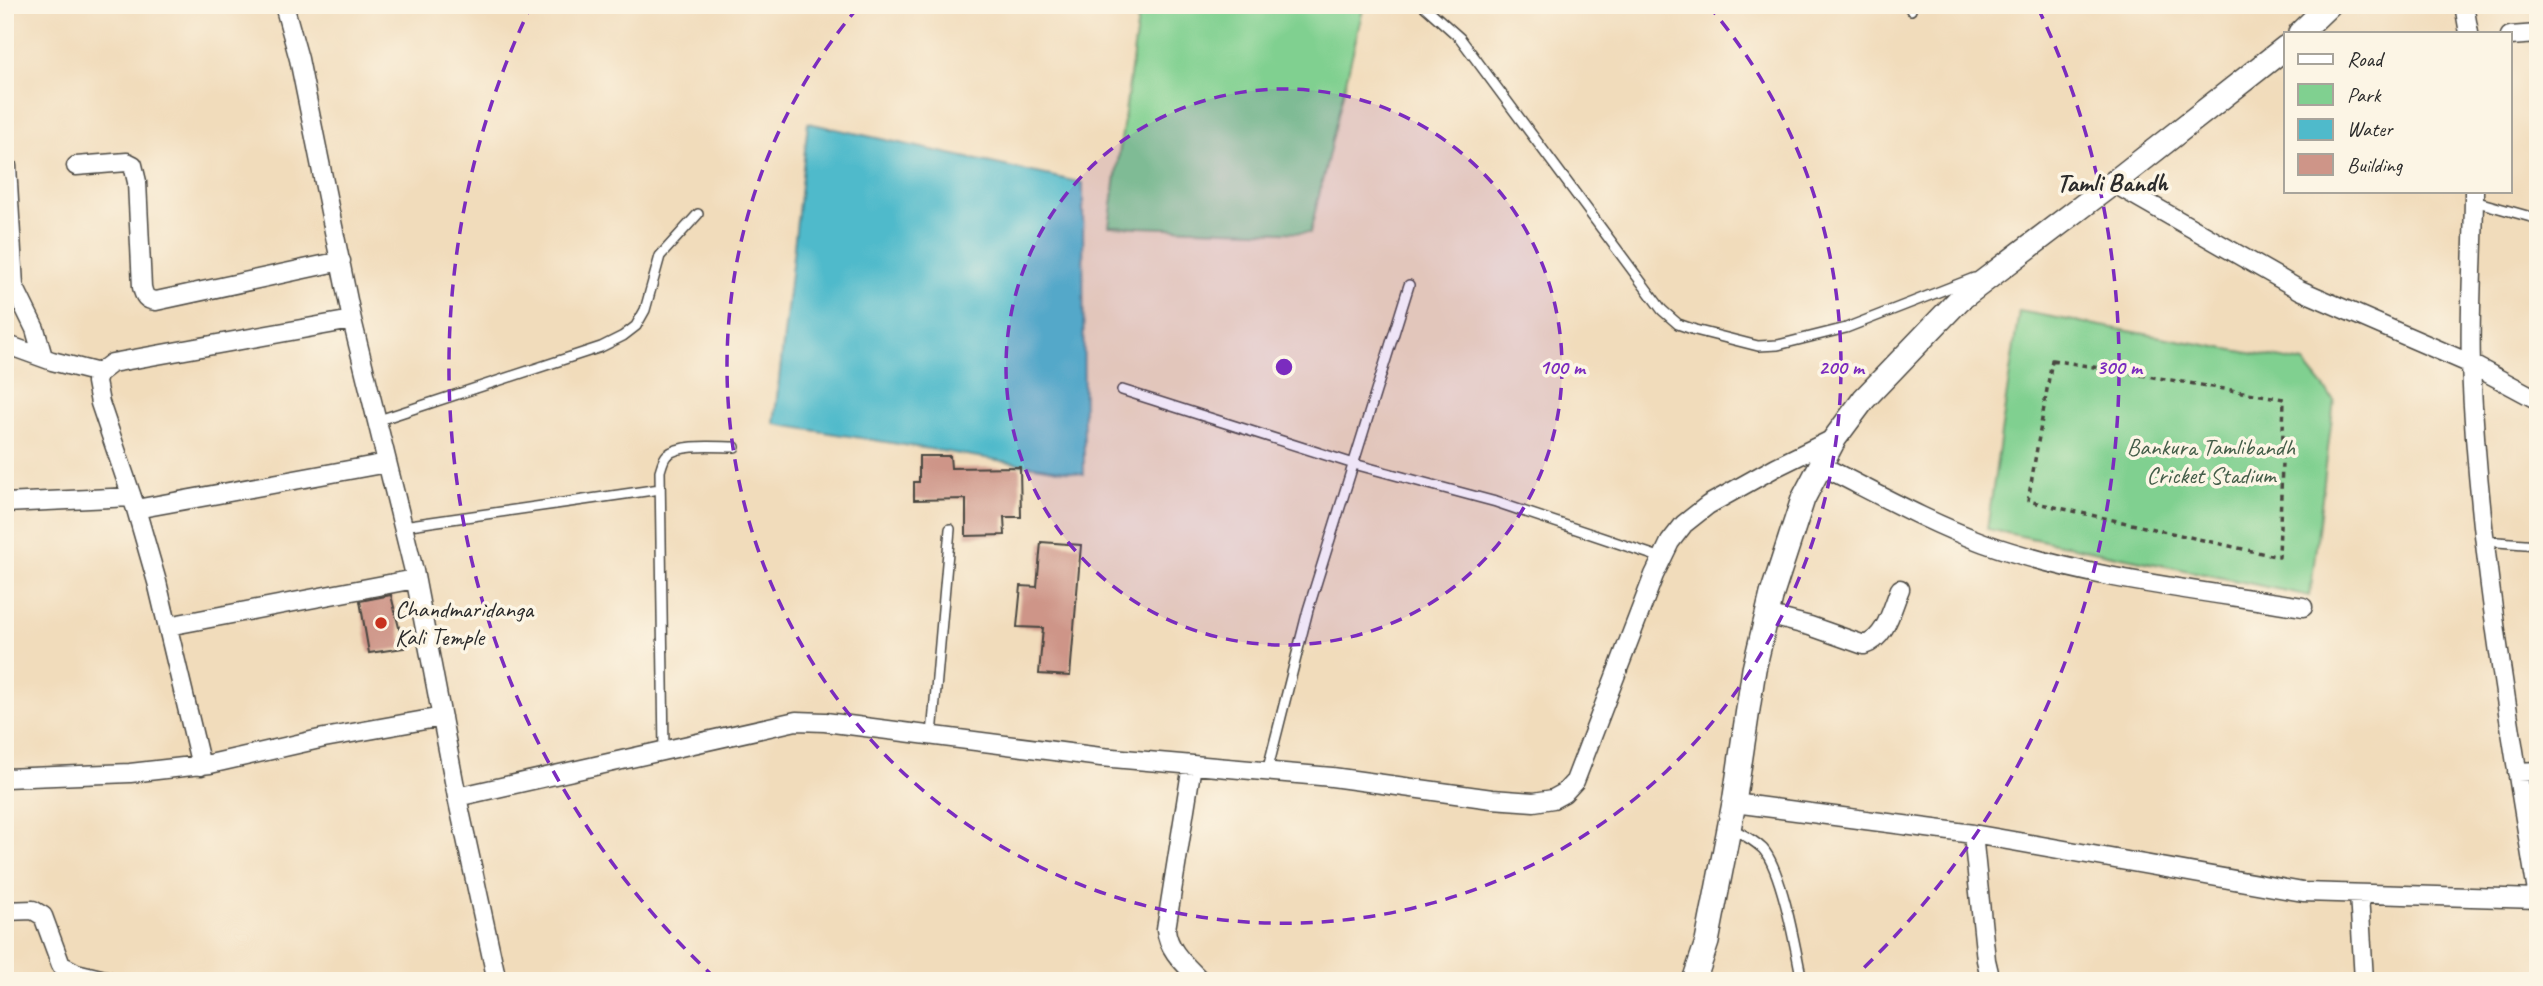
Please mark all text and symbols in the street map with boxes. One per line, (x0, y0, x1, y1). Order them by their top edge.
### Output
legend (2284, 32, 2512, 192)
text: Road (2347, 46, 2386, 72)
text: Park (2347, 82, 2382, 108)
text: Water (2347, 116, 2394, 142)
text: Building (2347, 152, 2404, 178)
district label: Tamli Bandh (2057, 166, 2168, 199)
text: 100 m (1539, 354, 1587, 380)
text: 200 m (1818, 354, 1866, 380)
text: 300 m (2096, 354, 2144, 380)
centre of rings (1272, 355, 1296, 379)
park label: Bankura Tamlibandh Cricket Stadium (2127, 432, 2296, 490)
place label: Chandmaridanga Kali Temple (395, 594, 535, 652)
marker: Chandmaridanga Kali Temple (373, 615, 389, 631)

